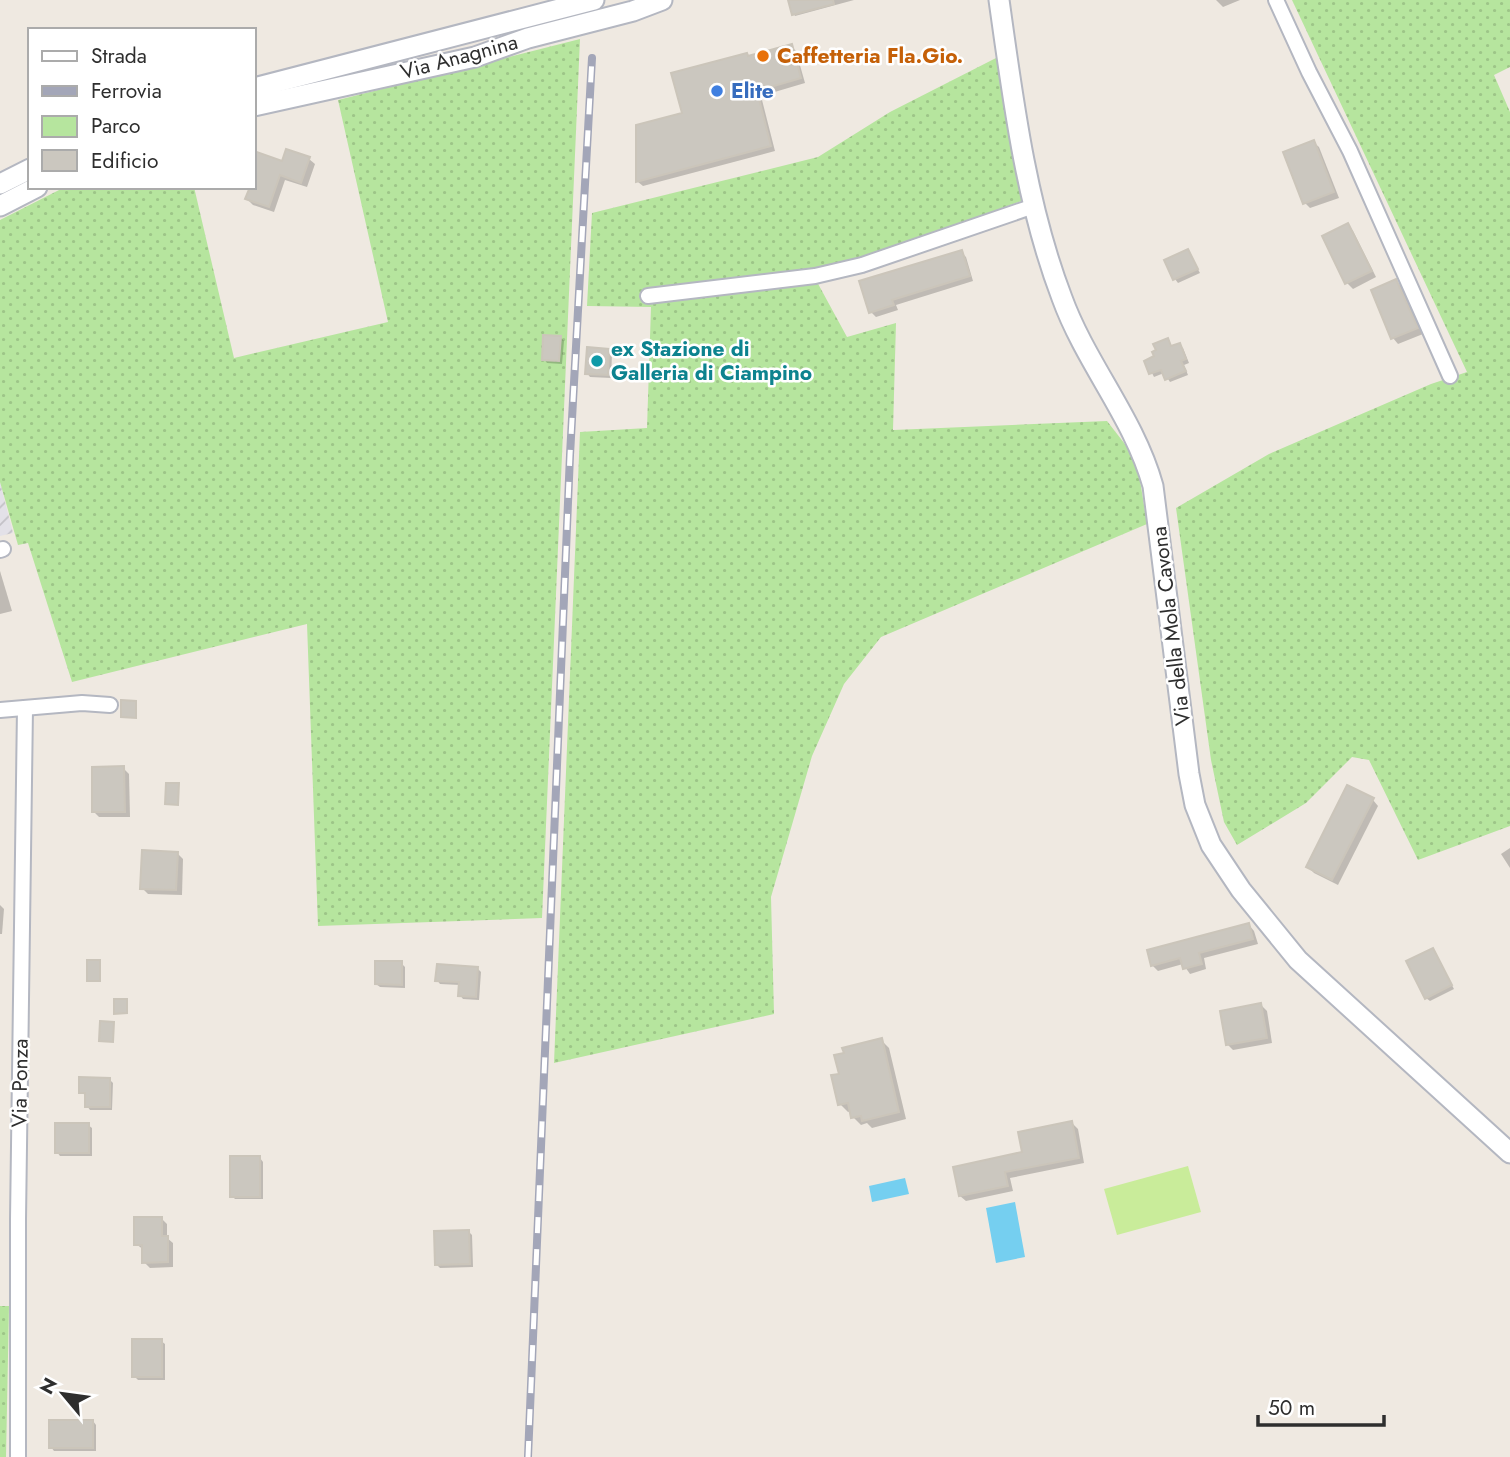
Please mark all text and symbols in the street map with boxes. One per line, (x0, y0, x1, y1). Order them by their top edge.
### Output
street label: Via Anagnina (397, 27, 521, 87)
legend (28, 28, 256, 189)
text: Strada (91, 41, 147, 71)
place label: Caffetteria Fla.Gio. (777, 41, 963, 71)
marker: Caffetteria Fla.Gio. (755, 48, 771, 64)
text: Ferrovia (91, 76, 162, 106)
place label: Elite (731, 76, 774, 106)
marker: Elite (709, 83, 725, 99)
text: Parco (91, 111, 140, 141)
text: Edificio (91, 146, 158, 176)
place label: ex Stazione di Galleria di Ciampino (611, 334, 812, 388)
marker: ex Stazione di Galleria di Ciampino (589, 353, 605, 369)
street label: Via della Mola Cavona (1144, 525, 1198, 727)
street label: Via Ponza (4, 1038, 36, 1128)
north arrow (28, 1359, 98, 1429)
text: N (33, 1373, 64, 1399)
scale bar (1258, 1384, 1384, 1428)
text: 50 m (1268, 1393, 1315, 1423)

